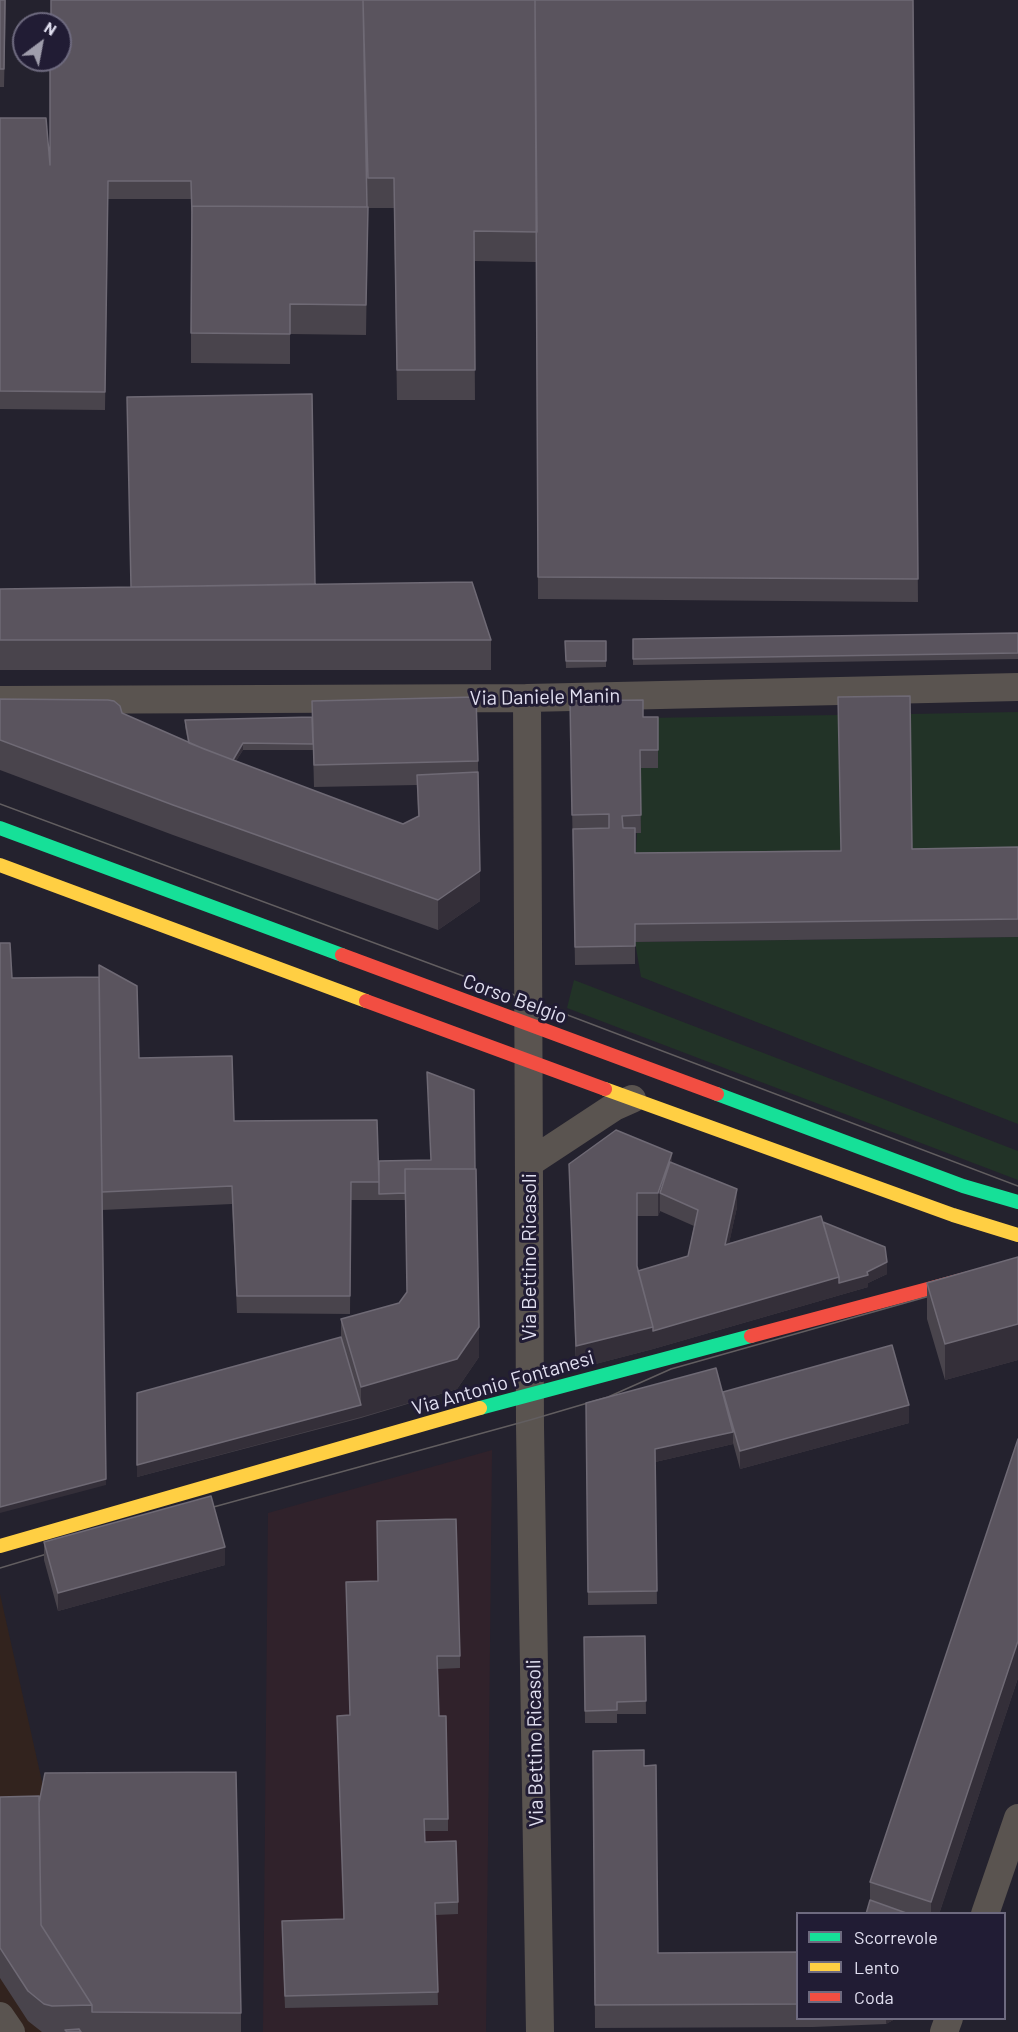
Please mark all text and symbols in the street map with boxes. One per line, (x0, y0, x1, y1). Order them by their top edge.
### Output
north arrow (12, 12, 72, 72)
text: N (41, 17, 60, 39)
street label: Via Daniele Manin (470, 684, 620, 710)
street label: Corso Belgio (460, 969, 570, 1029)
street label: Via Bettino Ricasoli (517, 1173, 541, 1341)
street label: Via Antonio Fontanesi (409, 1346, 597, 1420)
street label: Via Bettino Ricasoli (522, 1659, 548, 1827)
legend (796, 1912, 1006, 2020)
text: Scorrevole (854, 1926, 938, 1948)
text: Lento (854, 1956, 900, 1978)
text: Coda (854, 1986, 894, 2008)

